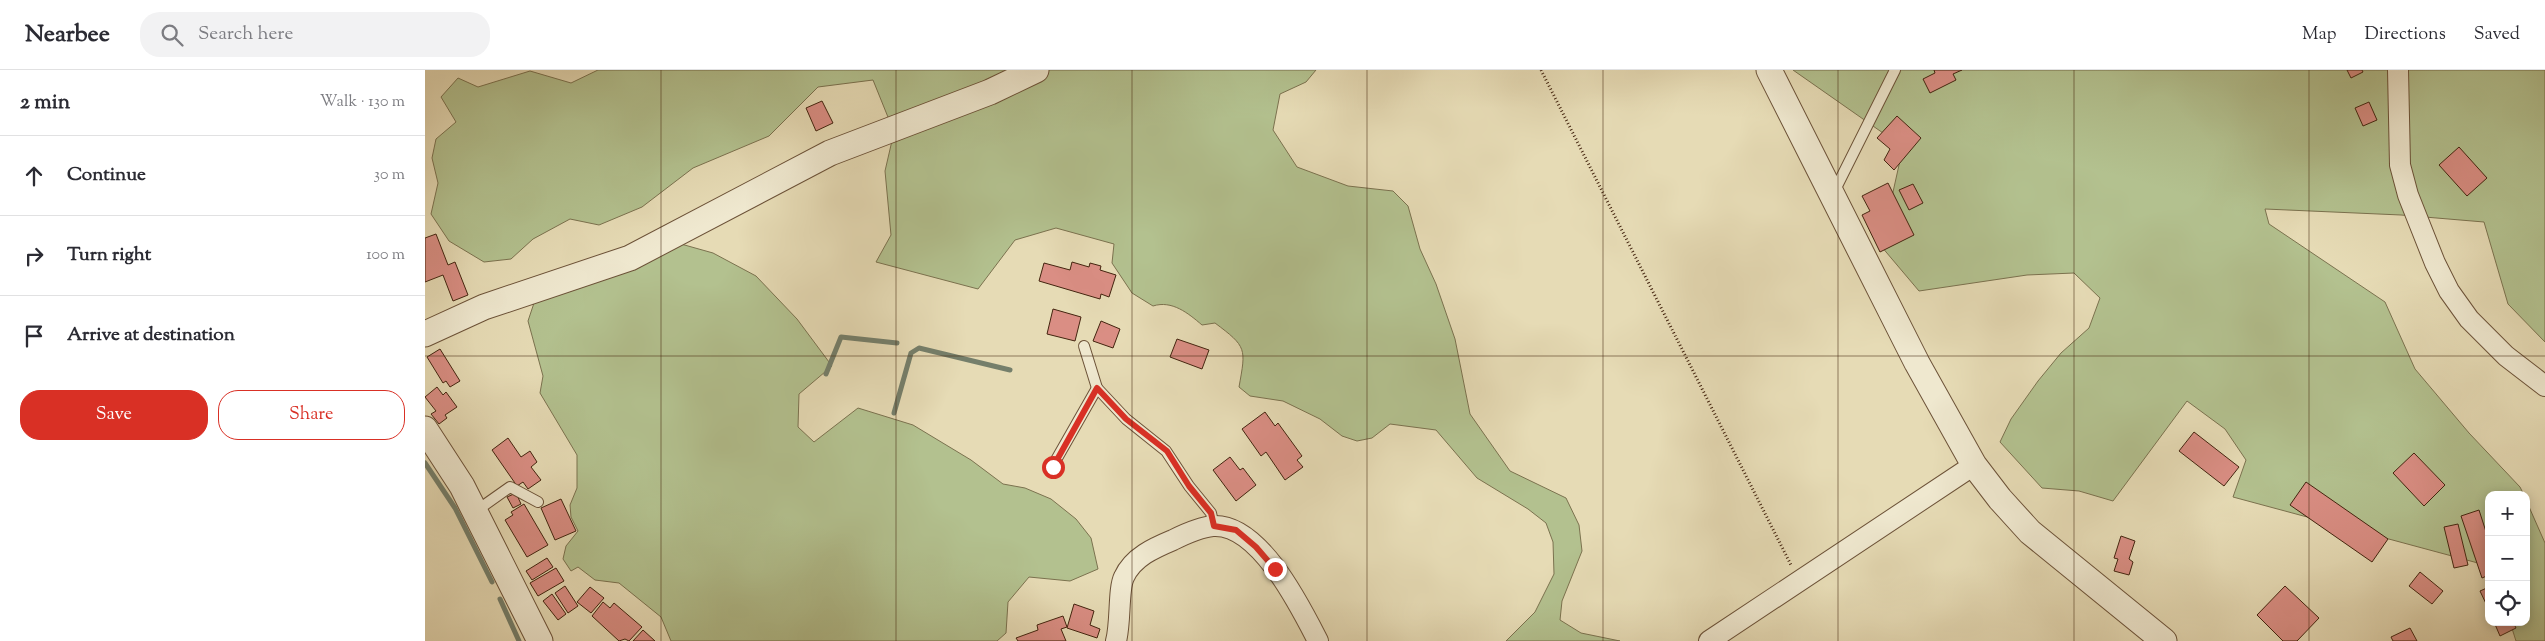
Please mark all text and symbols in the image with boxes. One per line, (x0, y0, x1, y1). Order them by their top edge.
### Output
search box (140, 12, 490, 57)
text: Nearbee (25, 18, 110, 52)
icon: search (158, 21, 186, 49)
text: Search here (198, 21, 293, 48)
text: Map (2302, 22, 2337, 48)
text: Directions (2365, 22, 2446, 48)
text: Saved (2474, 22, 2520, 48)
text: 2 min (20, 88, 70, 118)
text: Walk · 130 m (320, 91, 405, 114)
icon: ahead (20, 162, 48, 190)
text: Continue (67, 162, 146, 189)
text: 30 m (374, 164, 405, 187)
icon: right (20, 242, 48, 270)
text: Turn right (67, 242, 151, 269)
text: 100 m (366, 244, 405, 267)
icon: arrive (20, 322, 48, 350)
text: Arrive at destination (67, 322, 235, 349)
button: Save (20, 390, 208, 440)
button: Share (218, 390, 405, 440)
route start (1042, 456, 1065, 479)
map controls (2485, 491, 2530, 626)
button: + (2485, 491, 2530, 536)
button: − (2485, 536, 2530, 581)
route end (1264, 558, 1287, 581)
button: locate (2485, 581, 2530, 626)

